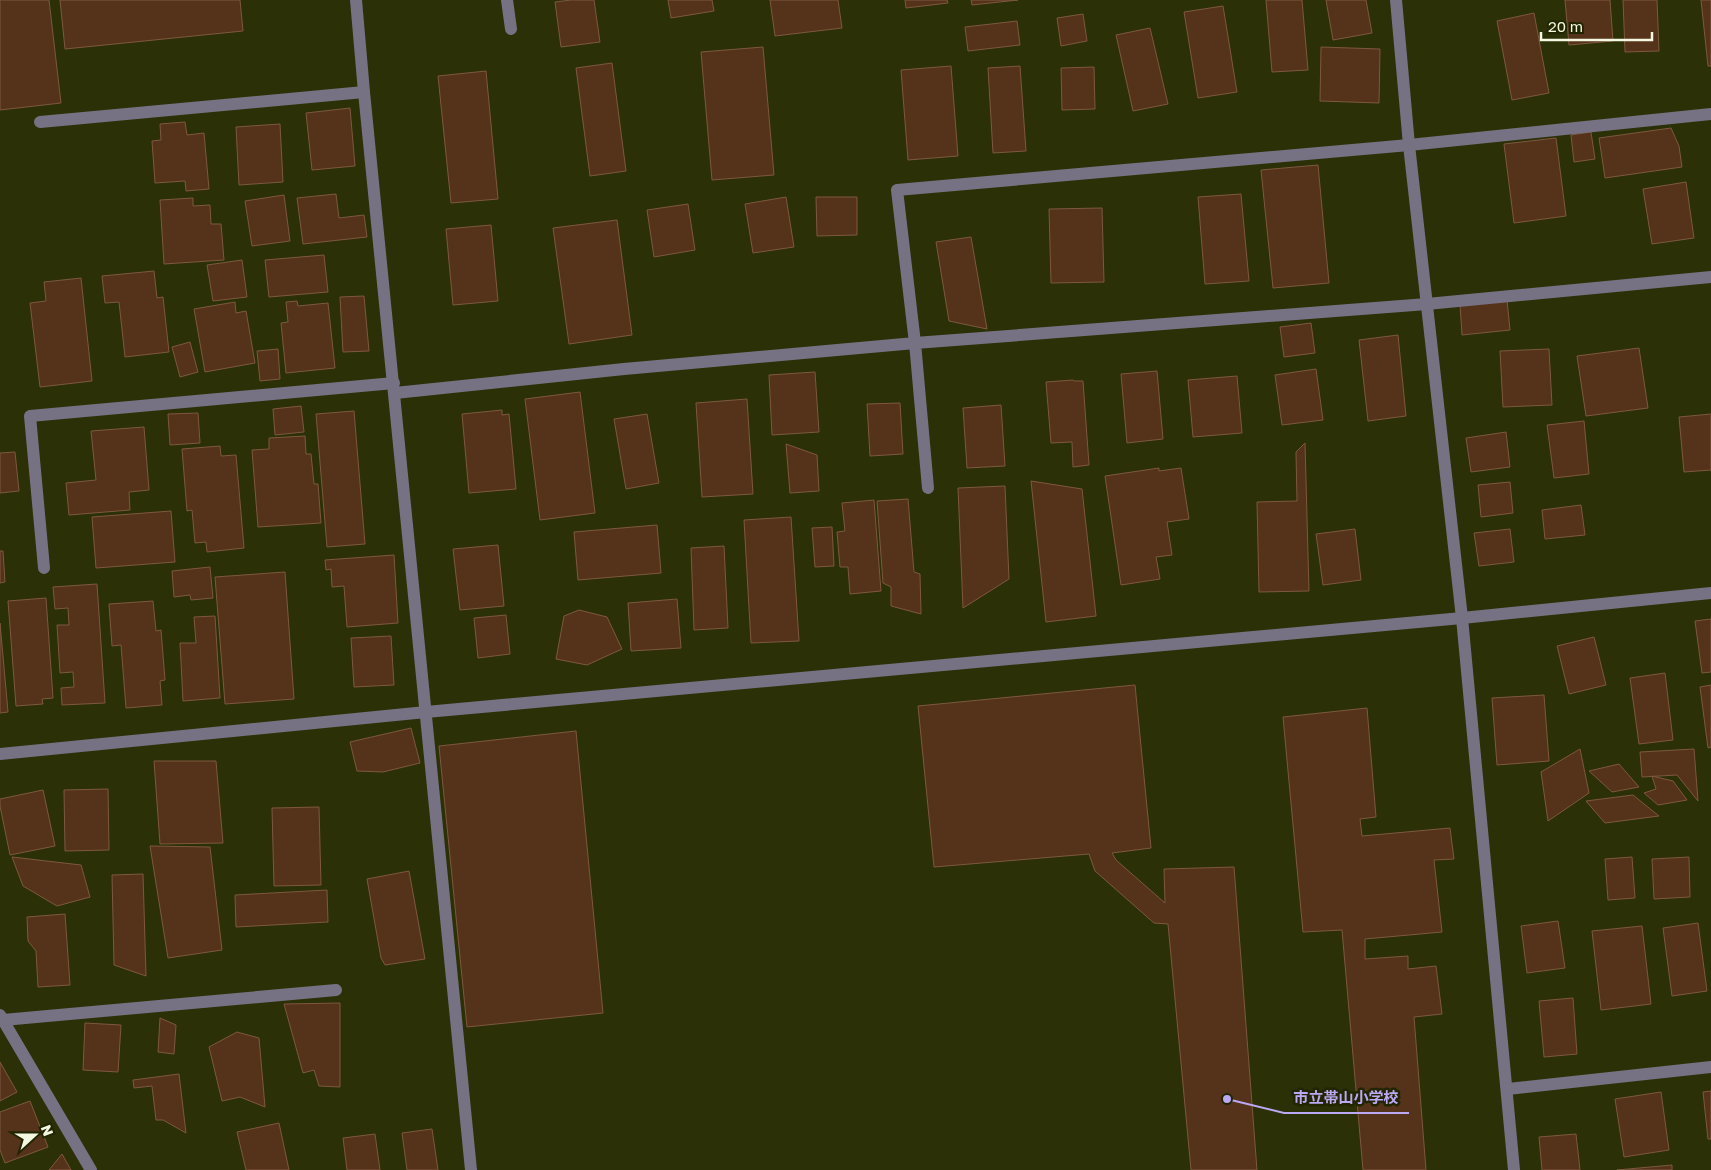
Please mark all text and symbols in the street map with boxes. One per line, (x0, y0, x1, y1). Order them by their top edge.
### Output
scale bar (1541, 10, 1652, 42)
text: 20 m (1548, 17, 1583, 35)
callout: 市立帯山小学校 (1284, 1083, 1409, 1113)
text: 市立帯山小学校 (1293, 1088, 1399, 1106)
north arrow (10, 1110, 60, 1160)
text: N (38, 1122, 57, 1138)

